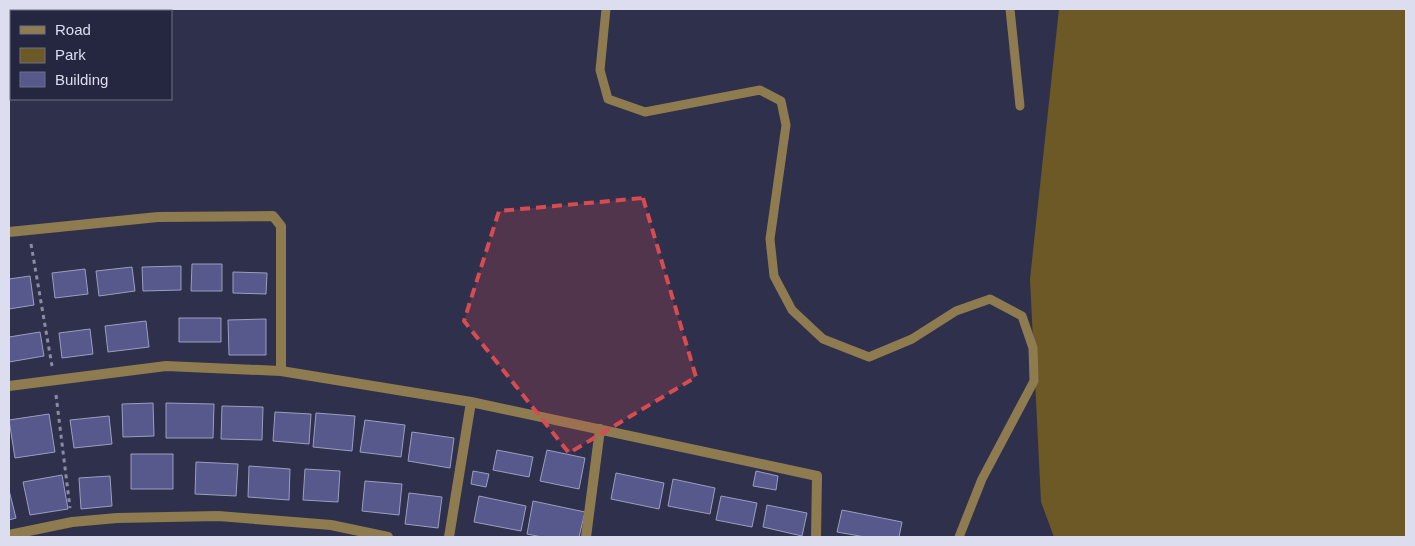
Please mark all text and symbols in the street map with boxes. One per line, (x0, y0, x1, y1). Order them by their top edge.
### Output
legend (10, 10, 172, 100)
text: Road (55, 21, 91, 38)
text: Park (55, 46, 86, 63)
text: Building (55, 71, 108, 88)

